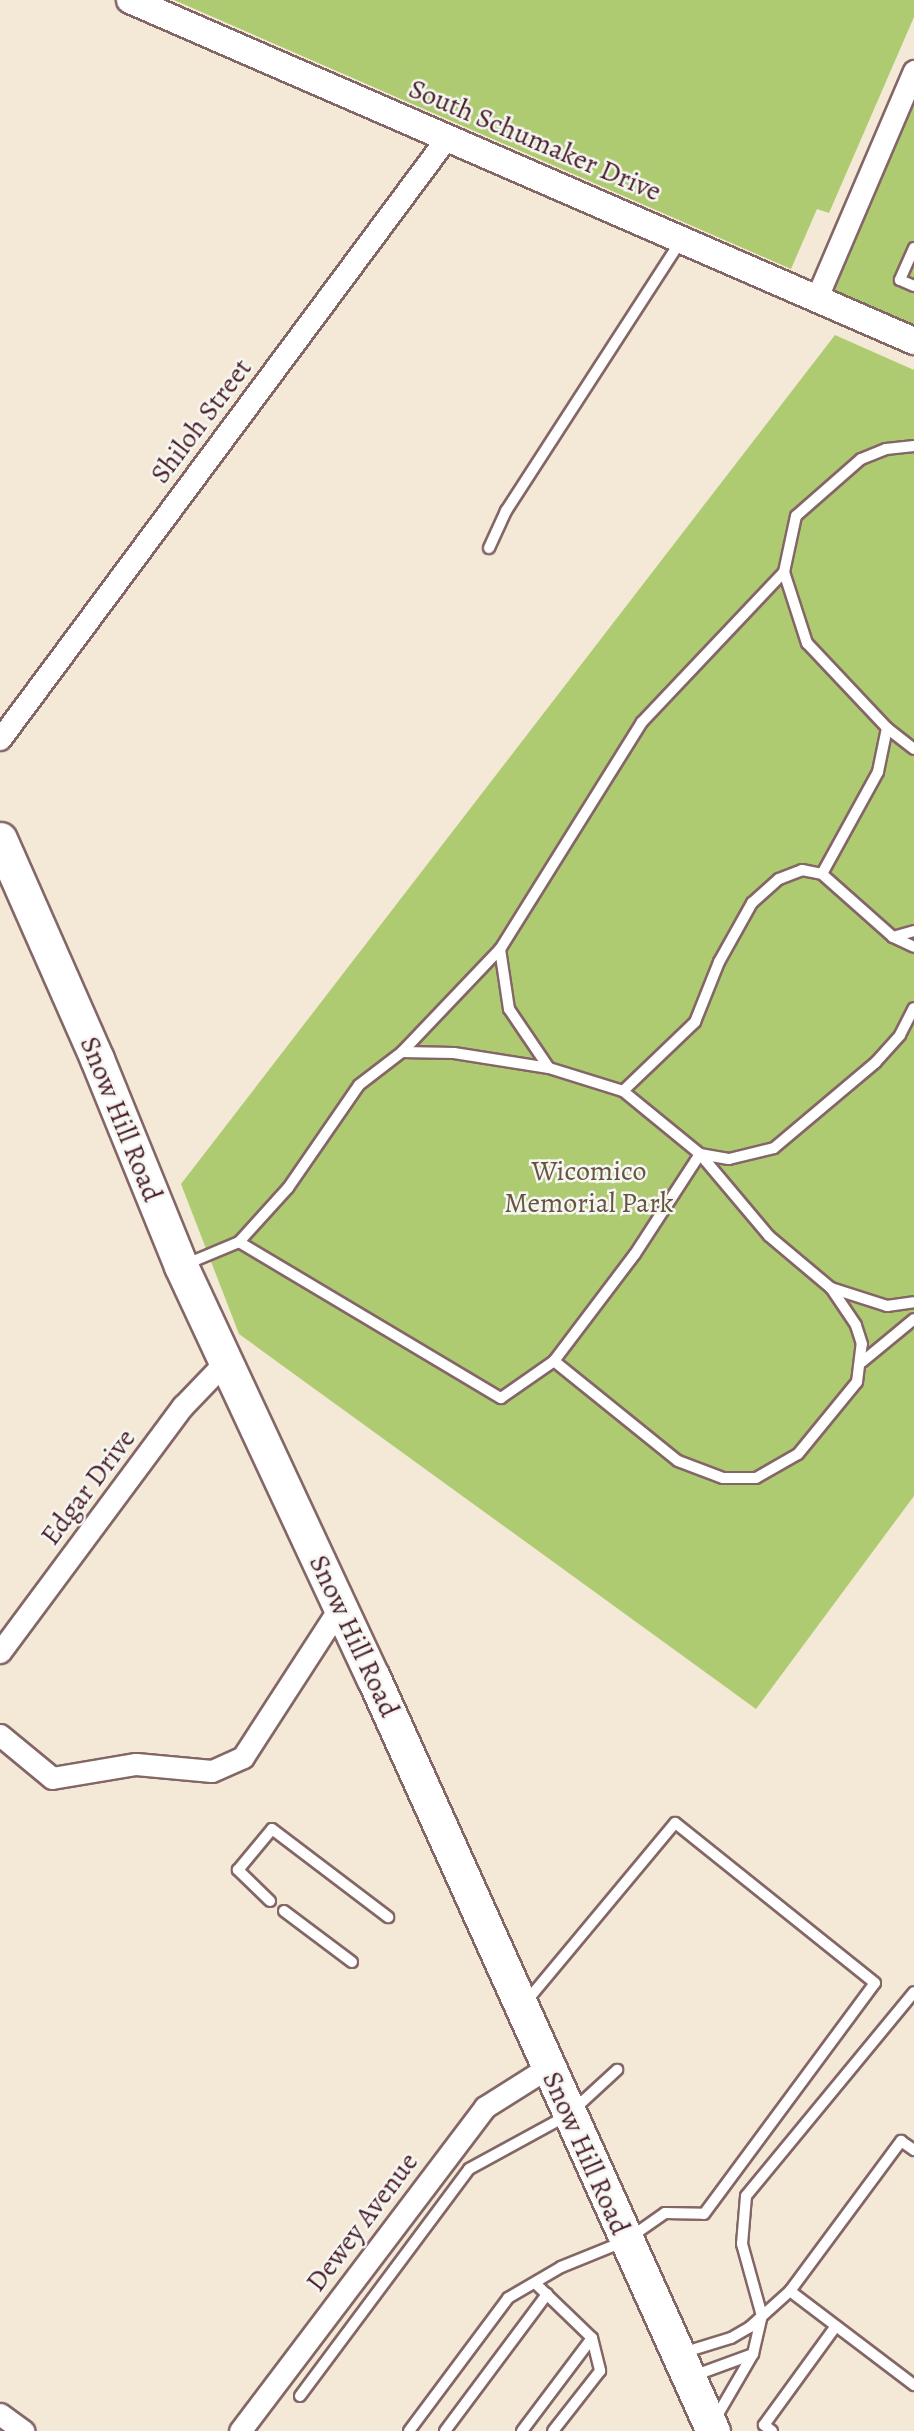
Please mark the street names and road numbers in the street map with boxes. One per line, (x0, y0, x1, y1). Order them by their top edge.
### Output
street label: South Schumaker Drive (404, 72, 666, 208)
street label: Shiloh Street (143, 352, 259, 490)
street label: Snow Hill Road (73, 1032, 169, 1206)
street label: Edgar Drive (33, 1422, 143, 1552)
street label: Snow Hill Road (302, 1550, 406, 1722)
street label: Snow Hill Road (535, 2066, 637, 2240)
street label: Dewey Avenue (299, 2146, 425, 2298)

